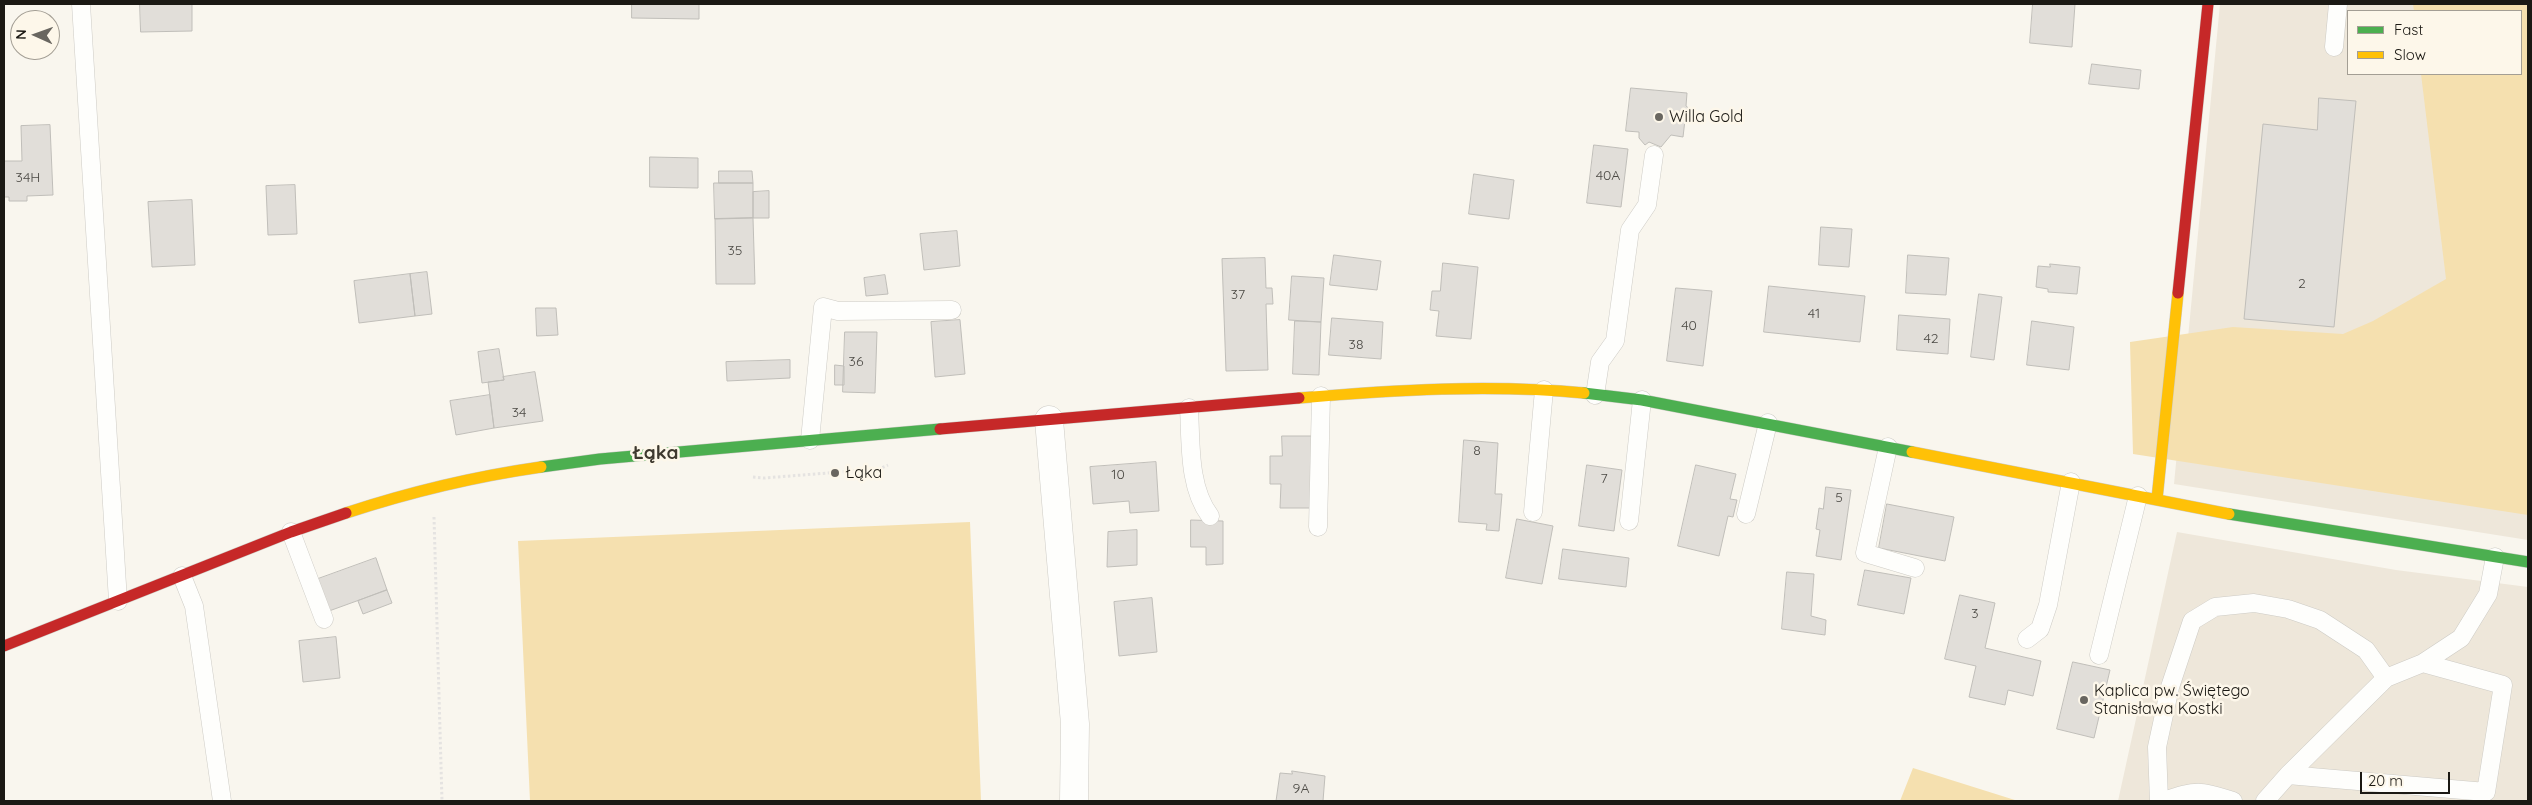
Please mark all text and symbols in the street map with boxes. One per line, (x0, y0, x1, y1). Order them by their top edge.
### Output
north arrow (10, 10, 60, 60)
legend (2347, 10, 2522, 75)
text: Fast (2394, 20, 2423, 39)
text: N (12, 29, 30, 40)
text: Slow (2394, 45, 2426, 64)
place label: Willa Gold (1669, 107, 1743, 127)
marker: Willa Gold (1653, 111, 1665, 123)
house number: 40A (1596, 168, 1620, 184)
house number: 34H (16, 170, 40, 186)
house number: 35 (728, 243, 742, 259)
house number: 2 (2298, 276, 2306, 292)
house number: 37 (1231, 287, 1245, 303)
house number: 41 (1808, 306, 1820, 322)
house number: 40 (1681, 318, 1697, 334)
house number: 42 (1923, 331, 1939, 347)
house number: 38 (1349, 337, 1363, 353)
house number: 36 (849, 354, 863, 370)
house number: 34 (512, 405, 526, 421)
district label: Łąka (632, 442, 678, 464)
house number: 8 (1473, 443, 1481, 459)
place label: Łąka (845, 463, 882, 483)
marker: Łąka (829, 467, 841, 479)
house number: 10 (1111, 467, 1125, 483)
house number: 7 (1600, 471, 1608, 487)
house number: 5 (1835, 490, 1843, 506)
house number: 3 (1971, 606, 1979, 622)
place label: Kaplica pw. Świętego Stanisława Kostki (2094, 681, 2250, 719)
marker: Kaplica pw. Świętego Stanisława Kostki (2078, 694, 2090, 706)
scale bar (2362, 762, 2452, 794)
text: 20 m (2368, 771, 2403, 790)
house number: 9A (1293, 781, 1309, 797)

